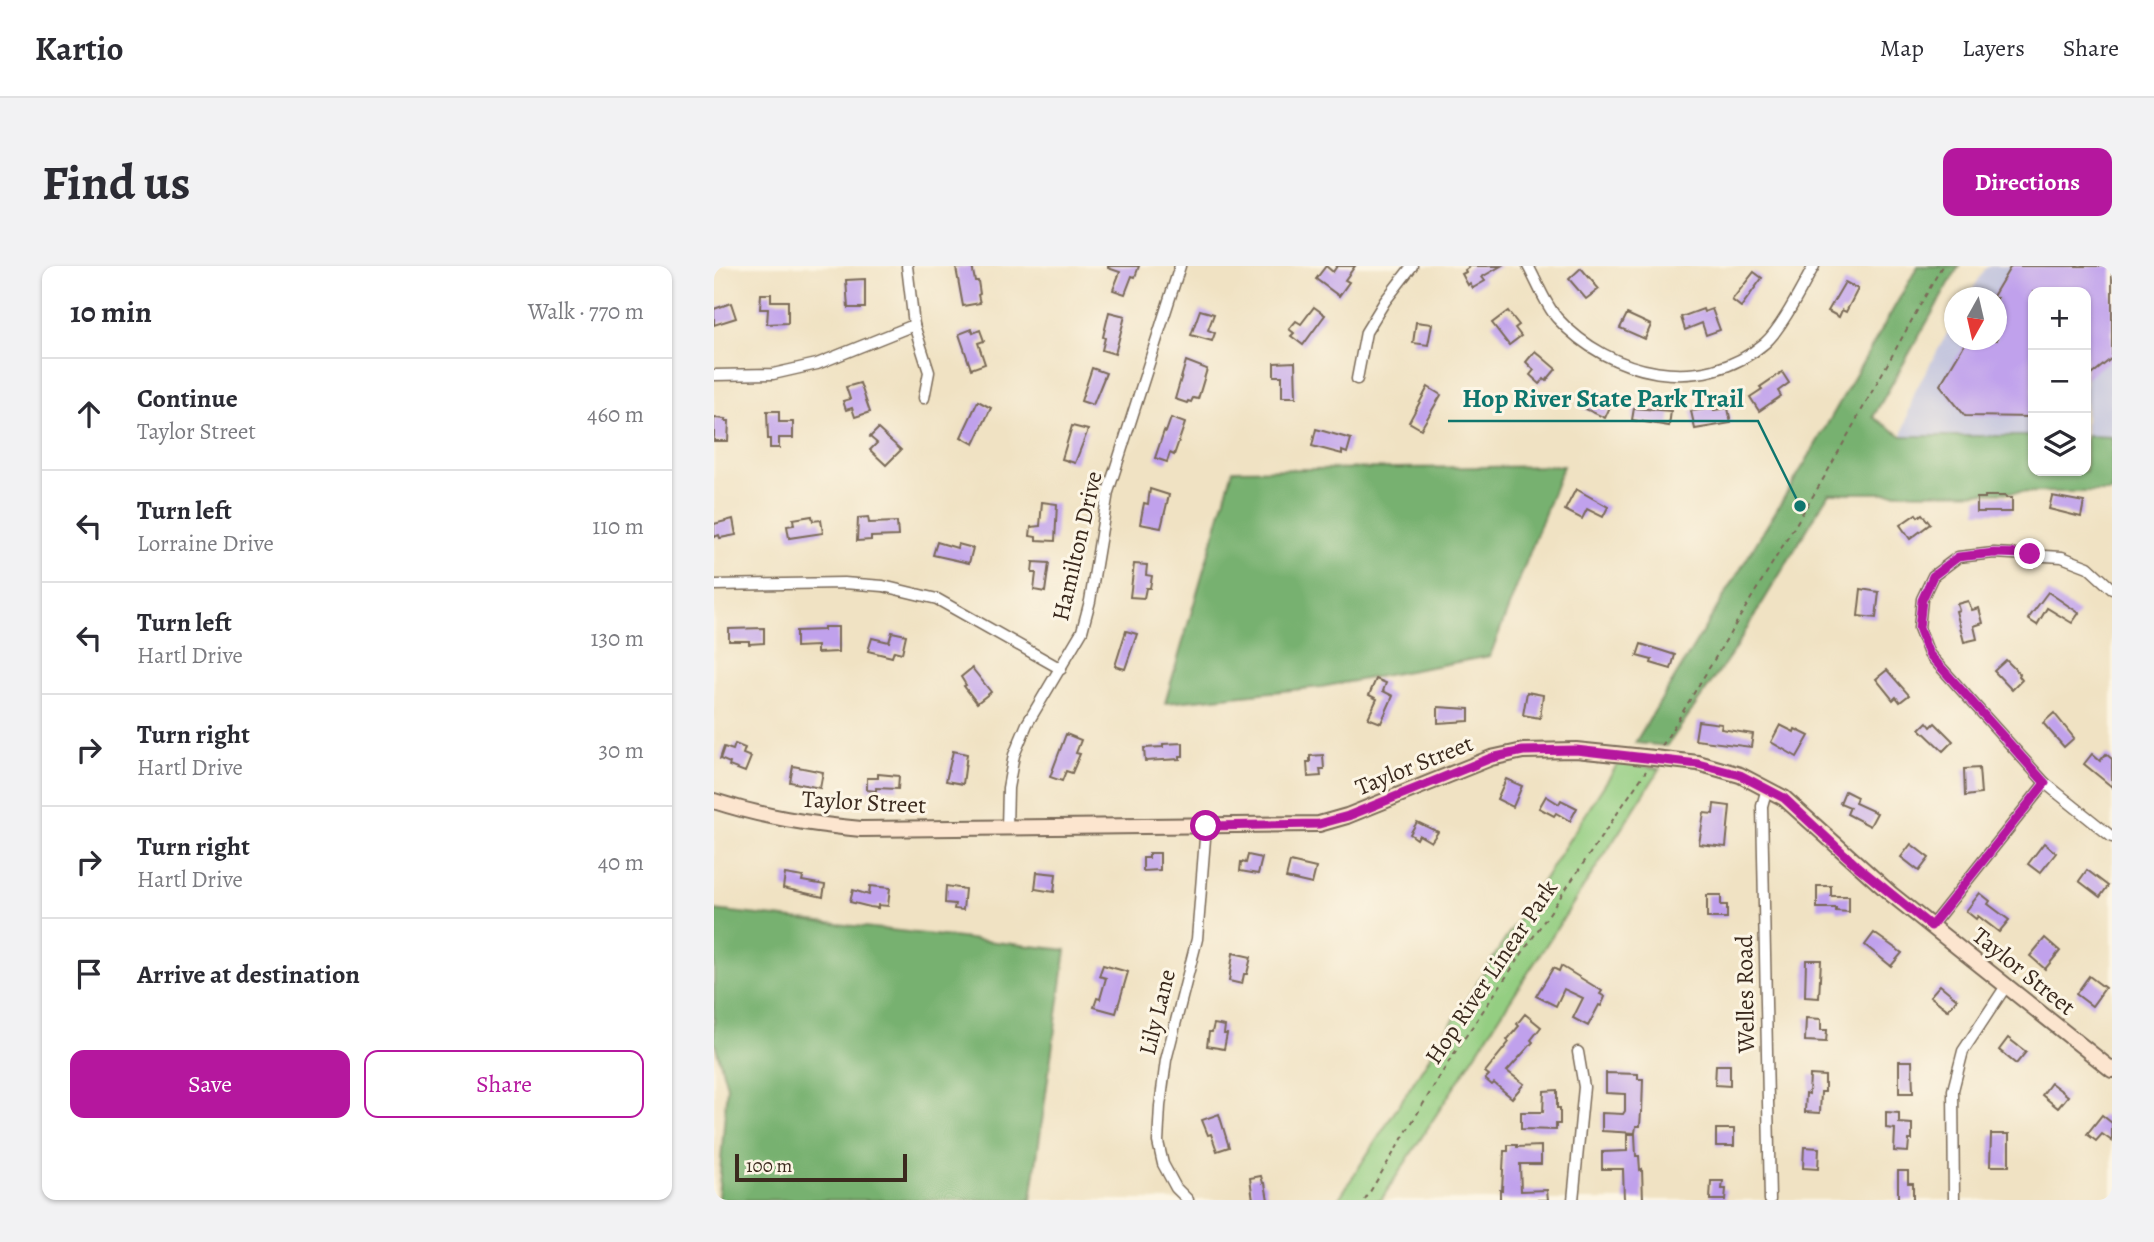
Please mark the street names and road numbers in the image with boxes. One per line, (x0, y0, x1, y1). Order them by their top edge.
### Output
street label: Hamilton Drive (1044, 468, 1110, 624)
street label: Taylor Street (1350, 727, 1478, 803)
street label: Taylor Street (801, 783, 927, 821)
street label: Hop River Linear Park (1417, 873, 1565, 1071)
street label: Taylor Street (1966, 920, 2082, 1023)
street label: Welles Road (1728, 935, 1762, 1054)
street label: Lily Lane (1131, 966, 1183, 1058)

